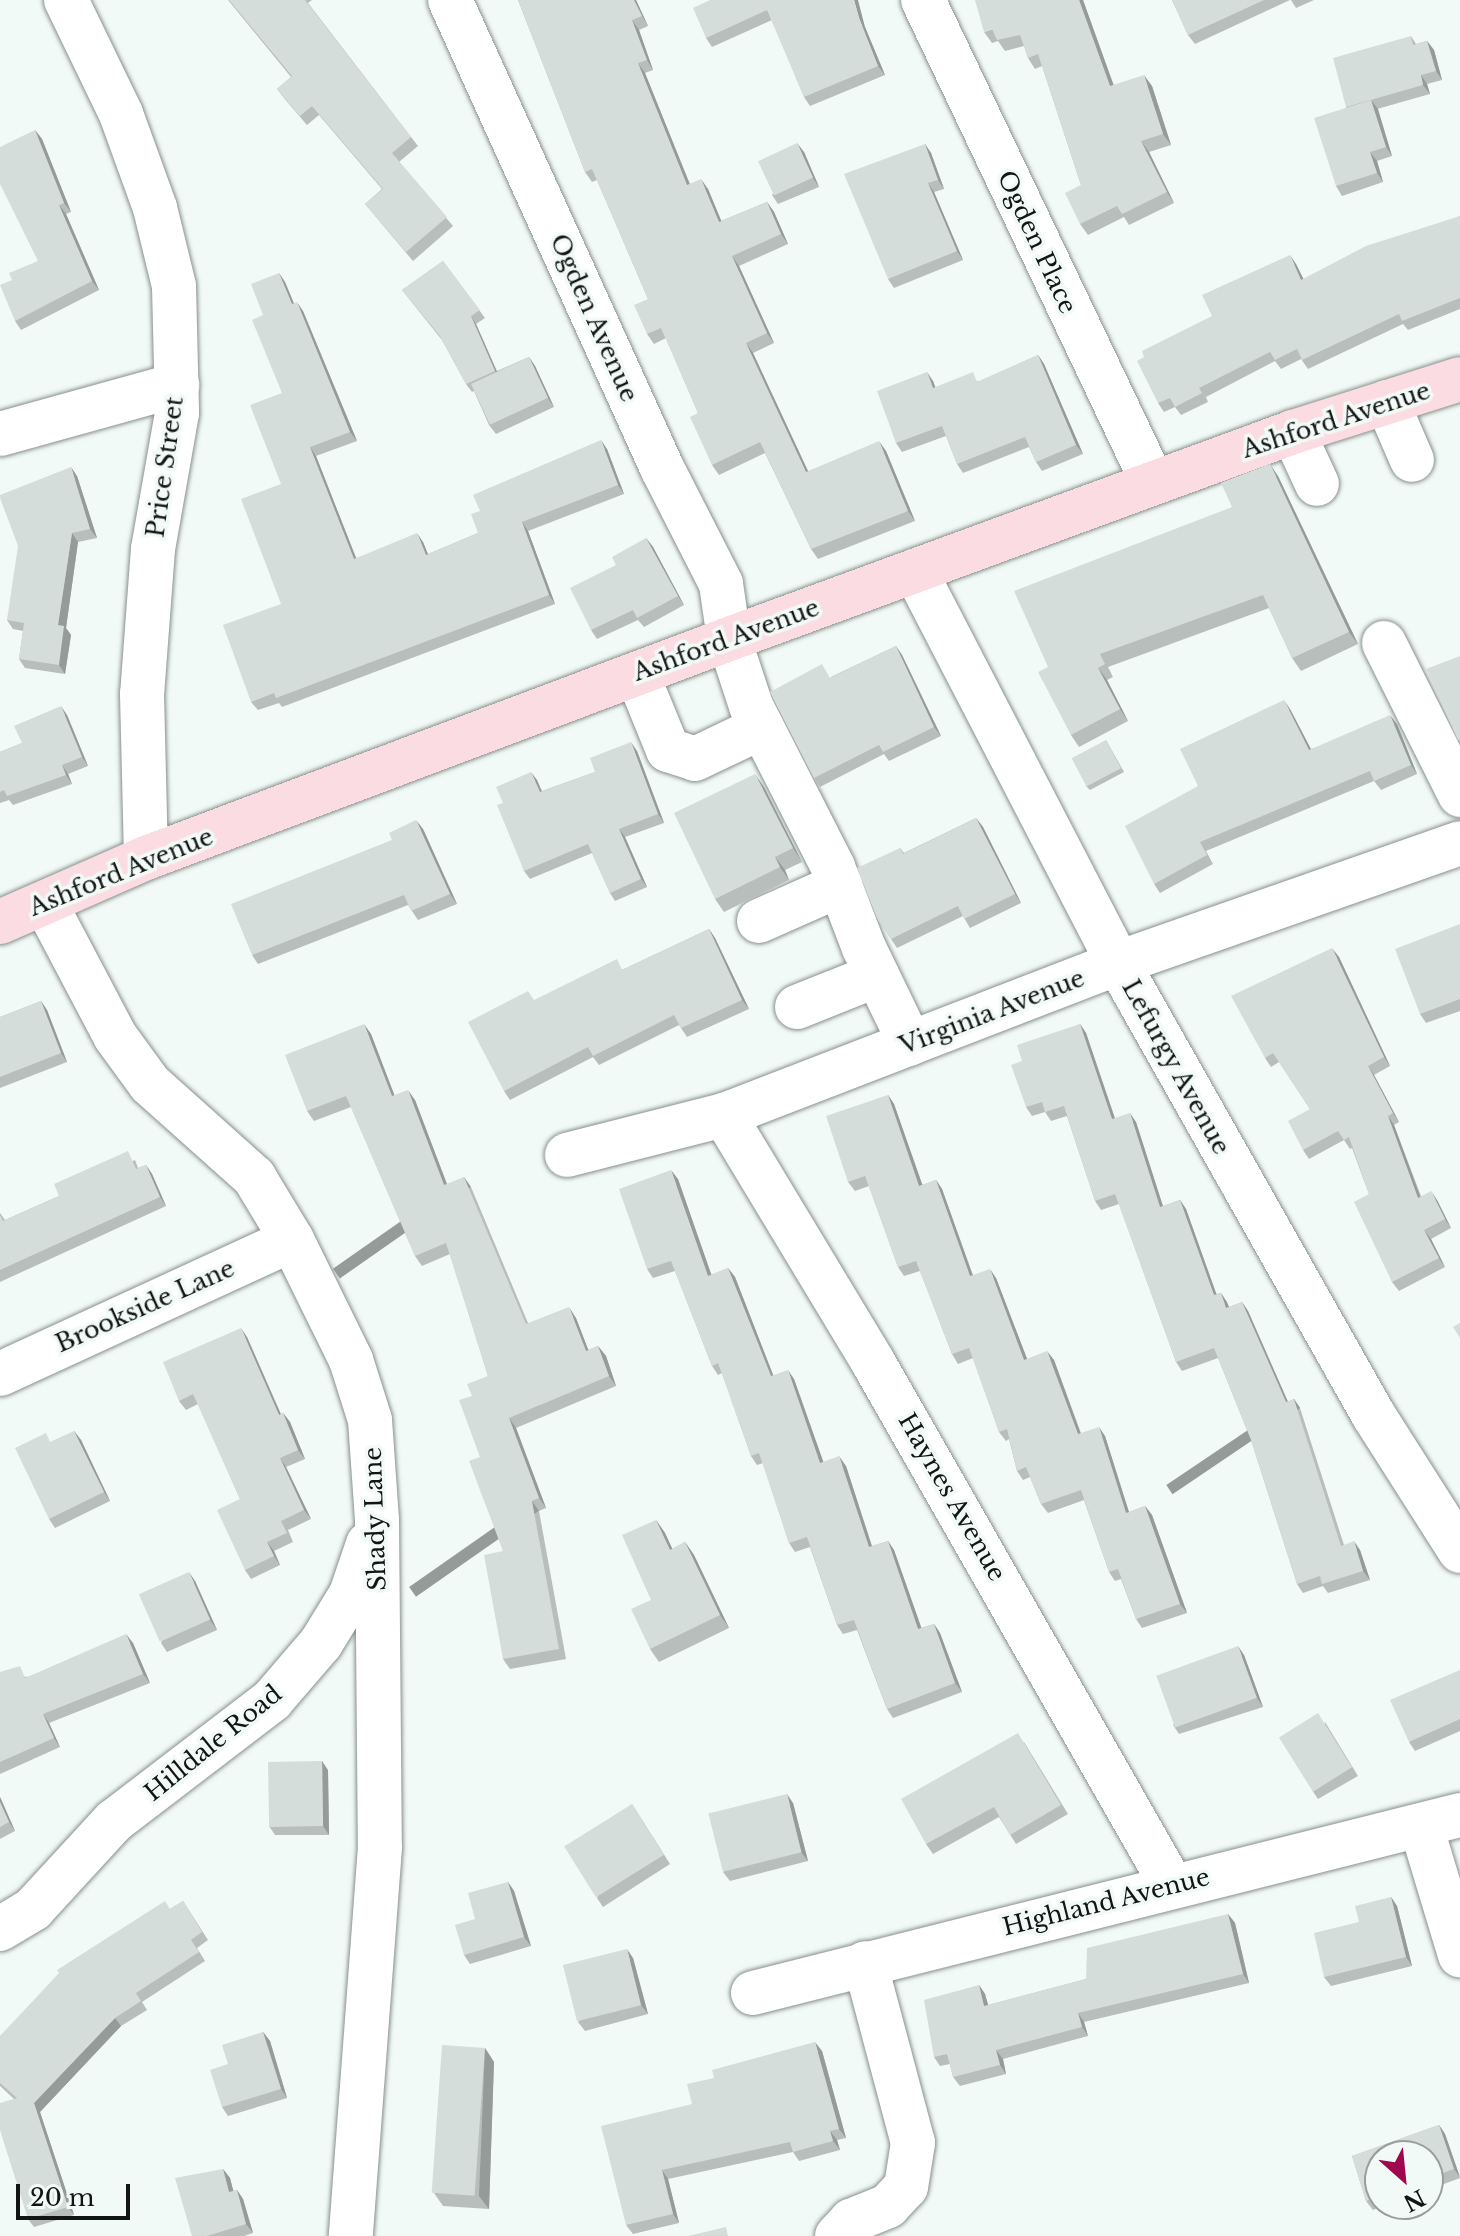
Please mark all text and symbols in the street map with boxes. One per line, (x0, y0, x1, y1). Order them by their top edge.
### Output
street label: Ogden Place (991, 166, 1083, 318)
street label: Ogden Avenue (544, 229, 644, 407)
street label: Ashford Avenue (1238, 376, 1434, 464)
street label: Price Street (141, 395, 189, 539)
street label: Ashford Avenue (629, 593, 823, 687)
street label: Ashford Avenue (24, 822, 218, 922)
street label: Virginia Avenue (895, 963, 1089, 1061)
street label: Lefurgy Avenue (1116, 974, 1236, 1160)
street label: Brookside Lane (51, 1254, 239, 1358)
street label: Haynes Avenue (892, 1408, 1012, 1586)
street label: Shady Lane (358, 1446, 392, 1592)
street label: Hilldale Road (139, 1679, 287, 1807)
street label: Highland Avenue (999, 1862, 1213, 1942)
north arrow (1364, 2140, 1444, 2220)
scale bar (20, 2168, 134, 2218)
text: 20 m (30, 2183, 95, 2212)
text: N (1399, 2183, 1430, 2217)

